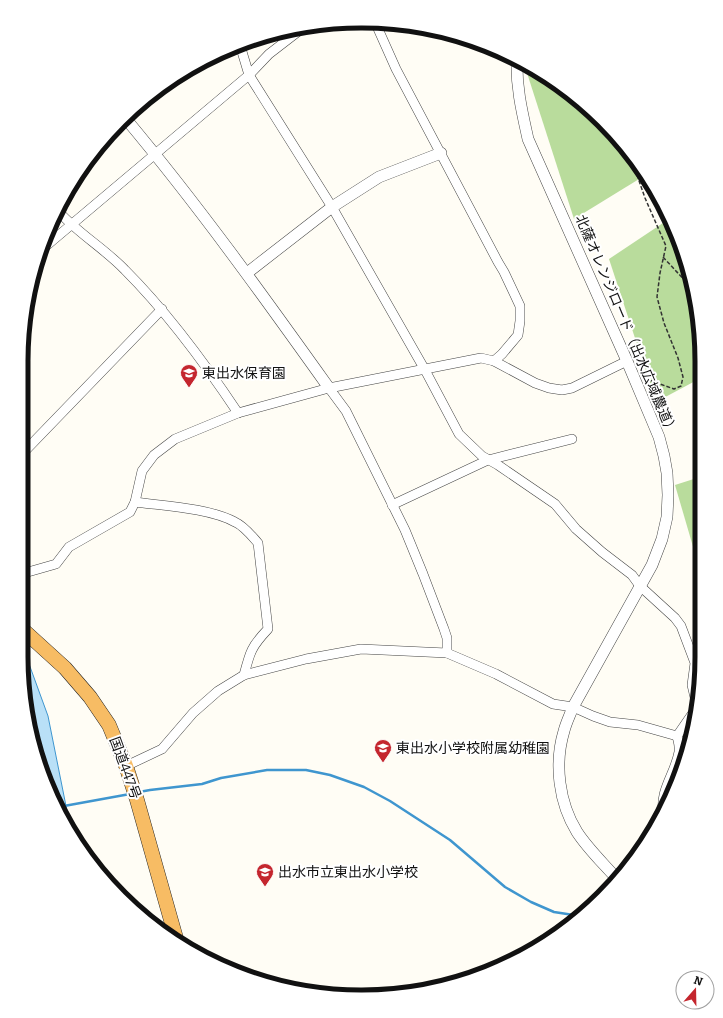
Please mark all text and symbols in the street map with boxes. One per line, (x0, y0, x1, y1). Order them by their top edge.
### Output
street label: 北薩オレンジロード（出水広域農道） (572, 212, 680, 438)
school or university icon: 東出水保育園 (179, 363, 199, 388)
place label: 東出水保育園 (202, 365, 286, 382)
street label: 国道447号 (106, 734, 144, 802)
school or university icon: 東出水小学校附属幼稚園 (373, 738, 393, 763)
place label: 東出水小学校附属幼稚園 (396, 740, 550, 757)
school or university icon: 出水市立東出水小学校 (255, 862, 275, 887)
place label: 出水市立東出水小学校 (278, 864, 418, 881)
north arrow (675, 970, 715, 1010)
text: N (692, 974, 705, 989)

